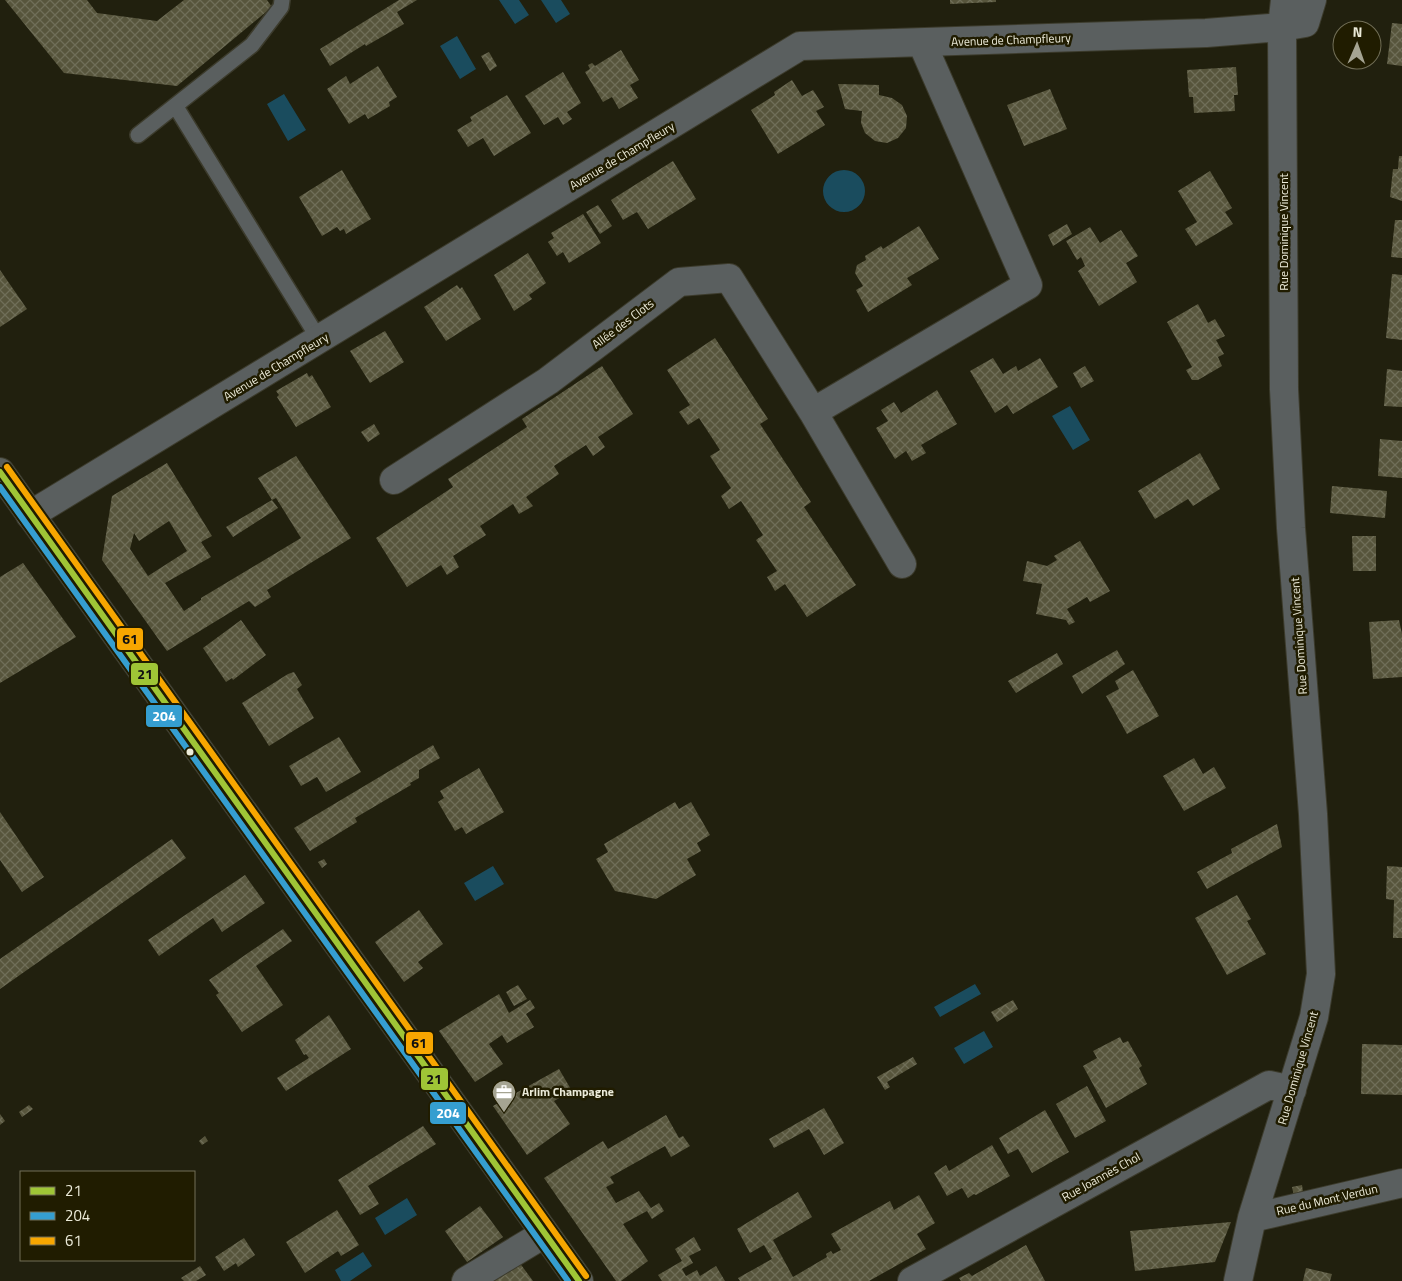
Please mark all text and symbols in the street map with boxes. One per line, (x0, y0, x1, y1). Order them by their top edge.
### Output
north arrow (1332, 20, 1382, 70)
text: N (1352, 21, 1363, 42)
street label: Avenue de Champfleury (951, 28, 1071, 51)
street label: Avenue de Champfleury (566, 117, 678, 195)
street label: Rue Dominique Vincent (1274, 172, 1293, 291)
street label: Allée des Clots (588, 294, 658, 353)
street label: Avenue de Champfleury (220, 328, 332, 406)
street label: Rue Dominique Vincent (1285, 576, 1312, 695)
line badge: 61 (116, 627, 144, 651)
text: 61 (122, 628, 138, 649)
line badge: 21 (130, 662, 159, 686)
text: 21 (137, 663, 153, 684)
line badge: 204 (145, 704, 183, 728)
text: 204 (152, 705, 176, 726)
unlabelled marker (185, 747, 195, 757)
street label: Rue Dominique Vincent (1272, 1008, 1323, 1127)
line badge: 61 (405, 1031, 434, 1055)
text: 61 (411, 1032, 427, 1053)
line badge: 21 (420, 1067, 449, 1091)
text: 21 (426, 1068, 442, 1089)
office icon: Arlim Champagne (491, 1079, 517, 1113)
place label: Arlim Champagne (522, 1082, 614, 1101)
line badge: 204 (429, 1101, 467, 1125)
text: 204 (436, 1102, 460, 1123)
street label: Rue Joannès Chol (1058, 1147, 1144, 1206)
legend (20, 1171, 195, 1261)
text: 21 (65, 1179, 82, 1202)
street label: Rue du Mont Verdun (1274, 1179, 1379, 1220)
text: 204 (65, 1204, 90, 1227)
text: 61 (65, 1229, 82, 1252)

